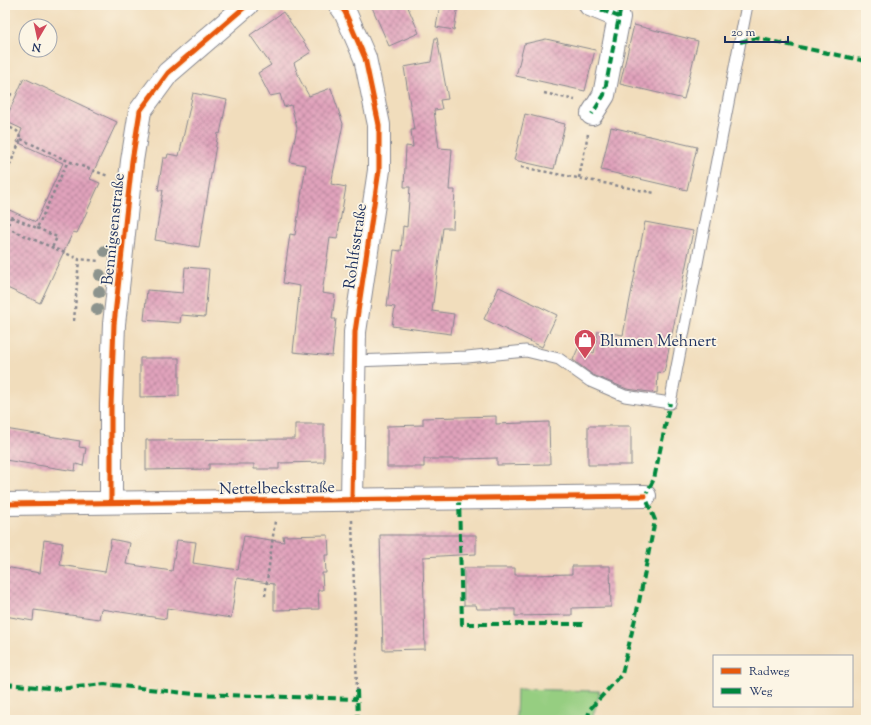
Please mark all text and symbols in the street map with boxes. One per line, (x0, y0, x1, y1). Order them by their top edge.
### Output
north arrow (18, 18, 58, 58)
scale bar (725, 18, 788, 44)
text: 20 m (731, 24, 756, 42)
text: N (31, 38, 43, 56)
street label: Bennigsenstraße (97, 172, 132, 287)
street label: Rohlfsstraße (339, 202, 374, 291)
shop icon: Blumen Mehnert (572, 327, 598, 360)
place label: Blumen Mehnert (600, 331, 717, 354)
street label: Nettelbeckstraße (219, 477, 335, 502)
legend (713, 655, 853, 707)
text: Radweg (749, 663, 790, 681)
text: Weg (749, 683, 773, 701)

